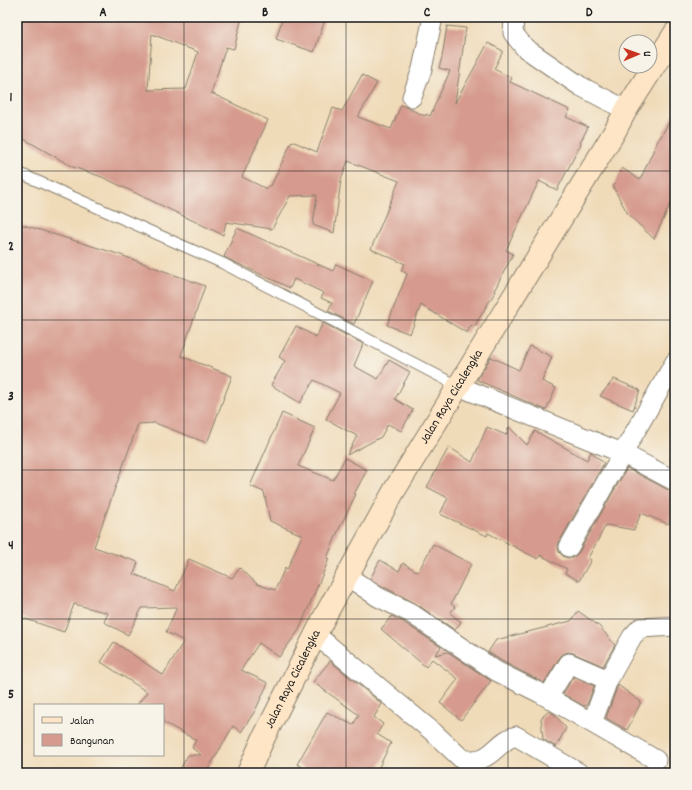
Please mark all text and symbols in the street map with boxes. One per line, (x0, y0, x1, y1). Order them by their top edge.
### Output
text: A (99, 4, 107, 23)
text: B (262, 4, 268, 23)
text: C (424, 4, 431, 23)
text: D (586, 4, 593, 23)
north arrow (618, 34, 658, 74)
text: U (638, 51, 654, 57)
text: 1 (10, 89, 13, 108)
text: 2 (8, 238, 14, 257)
street label: Jalan Raya Cicalengka (415, 345, 489, 448)
text: 3 (8, 388, 14, 407)
text: 4 (8, 537, 14, 556)
street label: Jalan Raya Cicalengka (260, 626, 326, 732)
text: 5 (8, 686, 14, 705)
legend (34, 704, 164, 756)
text: Jalan (70, 713, 94, 730)
text: Bangunan (70, 733, 114, 750)

